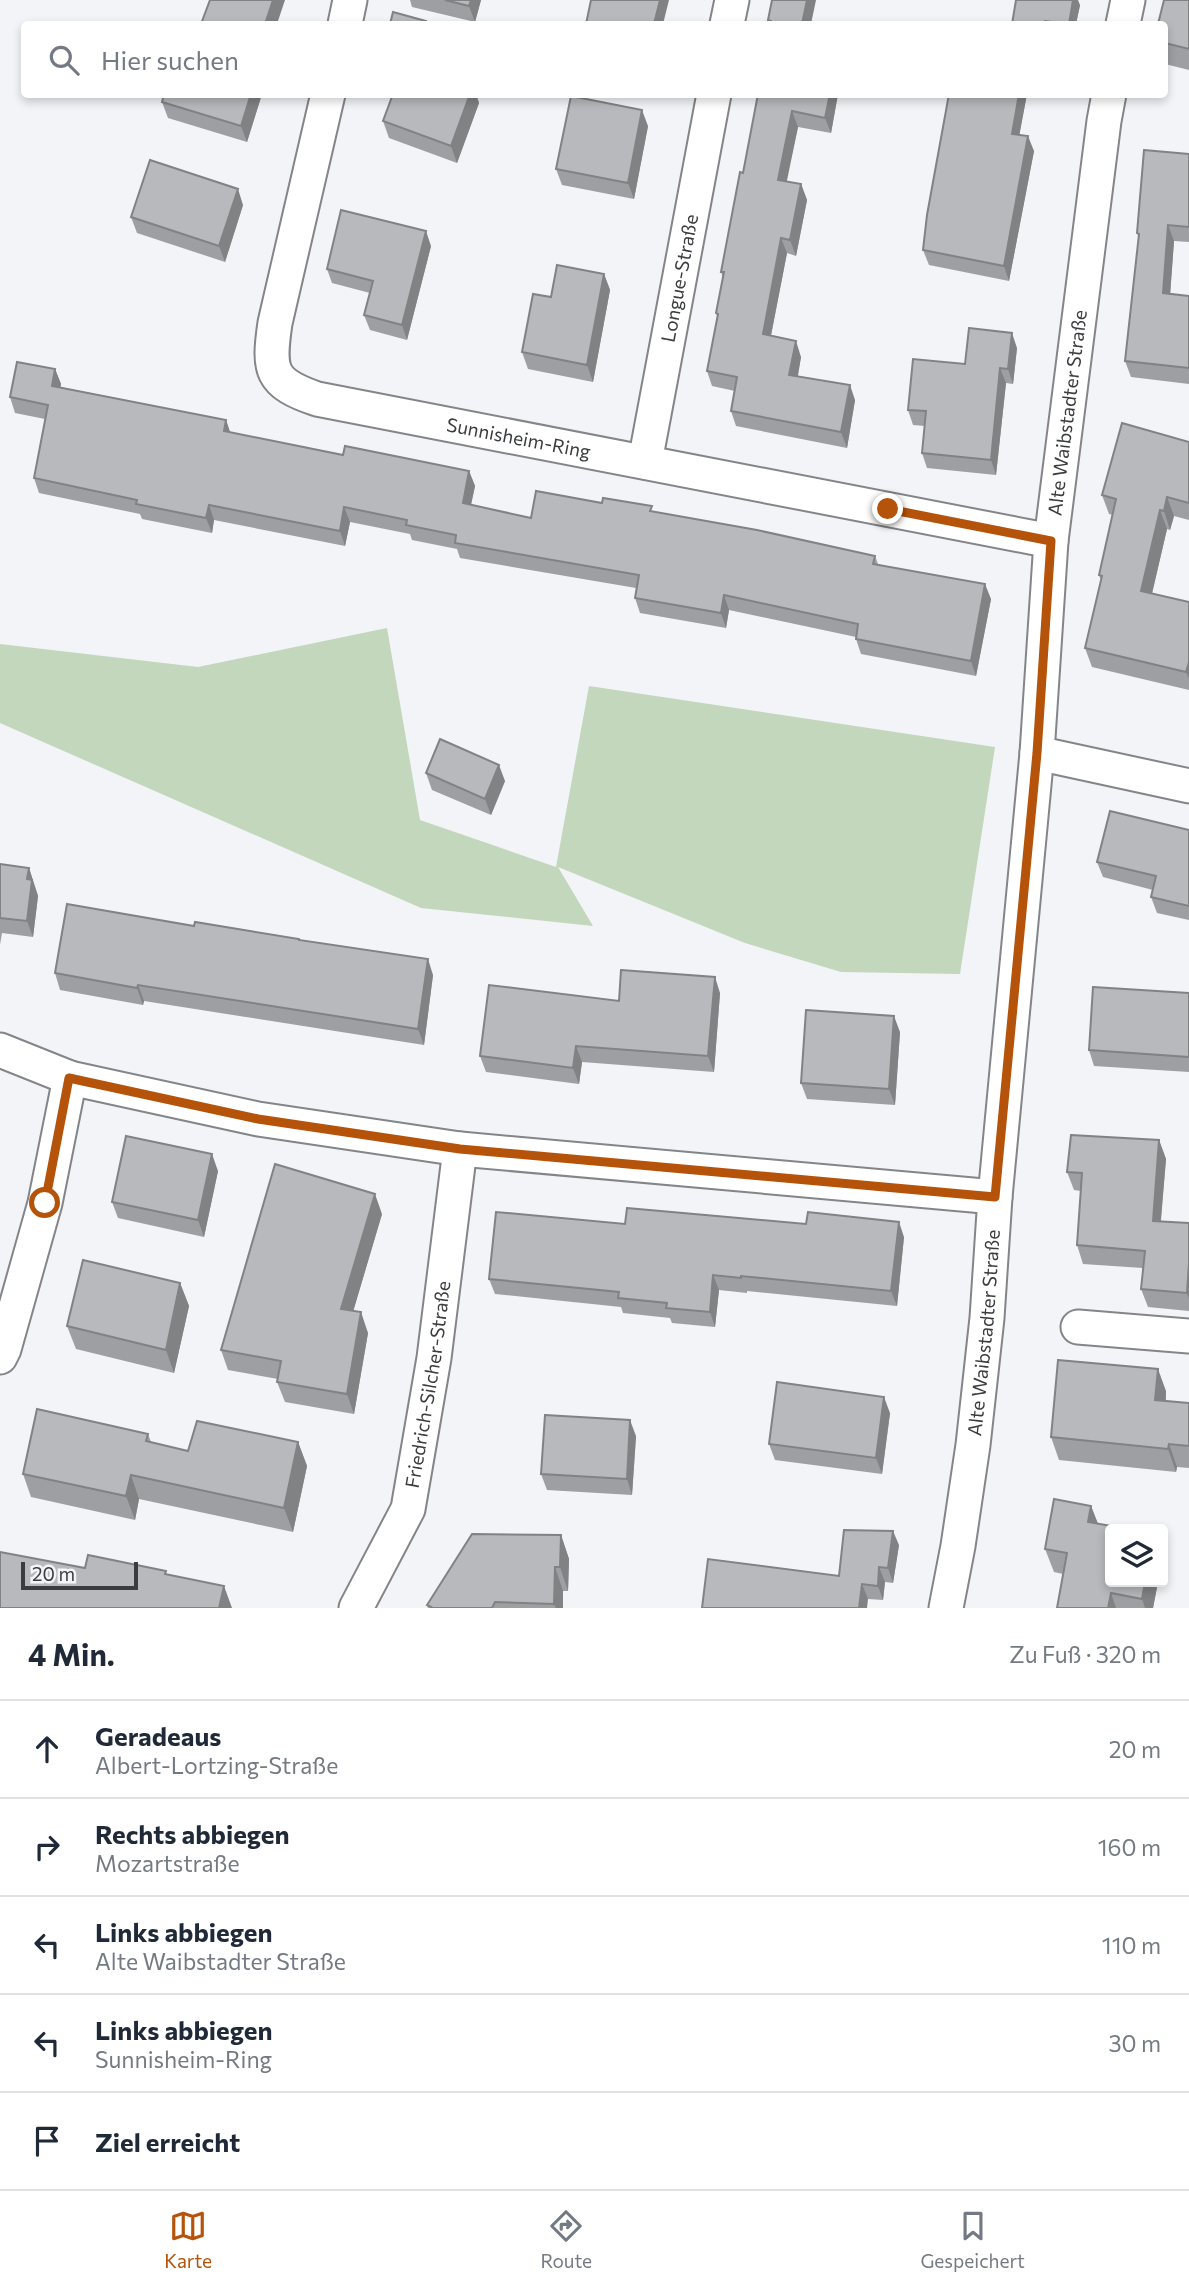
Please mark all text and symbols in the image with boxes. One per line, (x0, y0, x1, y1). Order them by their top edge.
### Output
search box (21, 21, 1168, 98)
icon: search (45, 41, 83, 79)
text: Hier suchen (101, 44, 239, 75)
street label: Longue-Straße (656, 212, 702, 344)
street label: Alte Waibstadter Straße (1042, 308, 1091, 517)
street label: Sunnisheim-Ring (445, 412, 593, 463)
route end (872, 493, 903, 524)
route start (29, 1187, 60, 1218)
street label: Alte Waibstadter Straße (962, 1229, 1004, 1437)
street label: Friedrich-Silcher-Straße (400, 1279, 455, 1490)
map controls (1105, 1524, 1168, 1587)
button: layers (1105, 1524, 1168, 1587)
scale bar (21, 1559, 138, 1591)
text: 20 m (32, 1562, 75, 1585)
text: 4 Min. (28, 1635, 115, 1672)
text: Zu Fuß · 320 m (1009, 1640, 1161, 1668)
text: Geradeaus (95, 1720, 221, 1751)
icon: ahead (28, 1730, 66, 1768)
text: 20 m (1109, 1735, 1161, 1763)
text: Albert-Lortzing-Straße (95, 1751, 338, 1779)
text: Rechts abbiegen (95, 1818, 290, 1849)
icon: right (28, 1828, 66, 1866)
text: 160 m (1098, 1833, 1161, 1861)
text: Mozartstraße (95, 1849, 240, 1877)
text: Links abbiegen (95, 1916, 273, 1947)
icon: left (28, 1926, 66, 1964)
text: 110 m (1102, 1931, 1161, 1959)
text: Alte Waibstadter Straße (95, 1947, 346, 1975)
text: Links abbiegen (95, 2014, 273, 2045)
icon: left (28, 2024, 66, 2062)
text: 30 m (1108, 2029, 1161, 2057)
text: Sunnisheim-Ring (95, 2045, 272, 2073)
icon: arrive (28, 2122, 66, 2160)
text: Ziel erreicht (95, 2126, 240, 2157)
tab: Karte (164, 2207, 212, 2272)
tab: Route (540, 2207, 592, 2272)
tab: Gespeichert (920, 2207, 1025, 2272)

